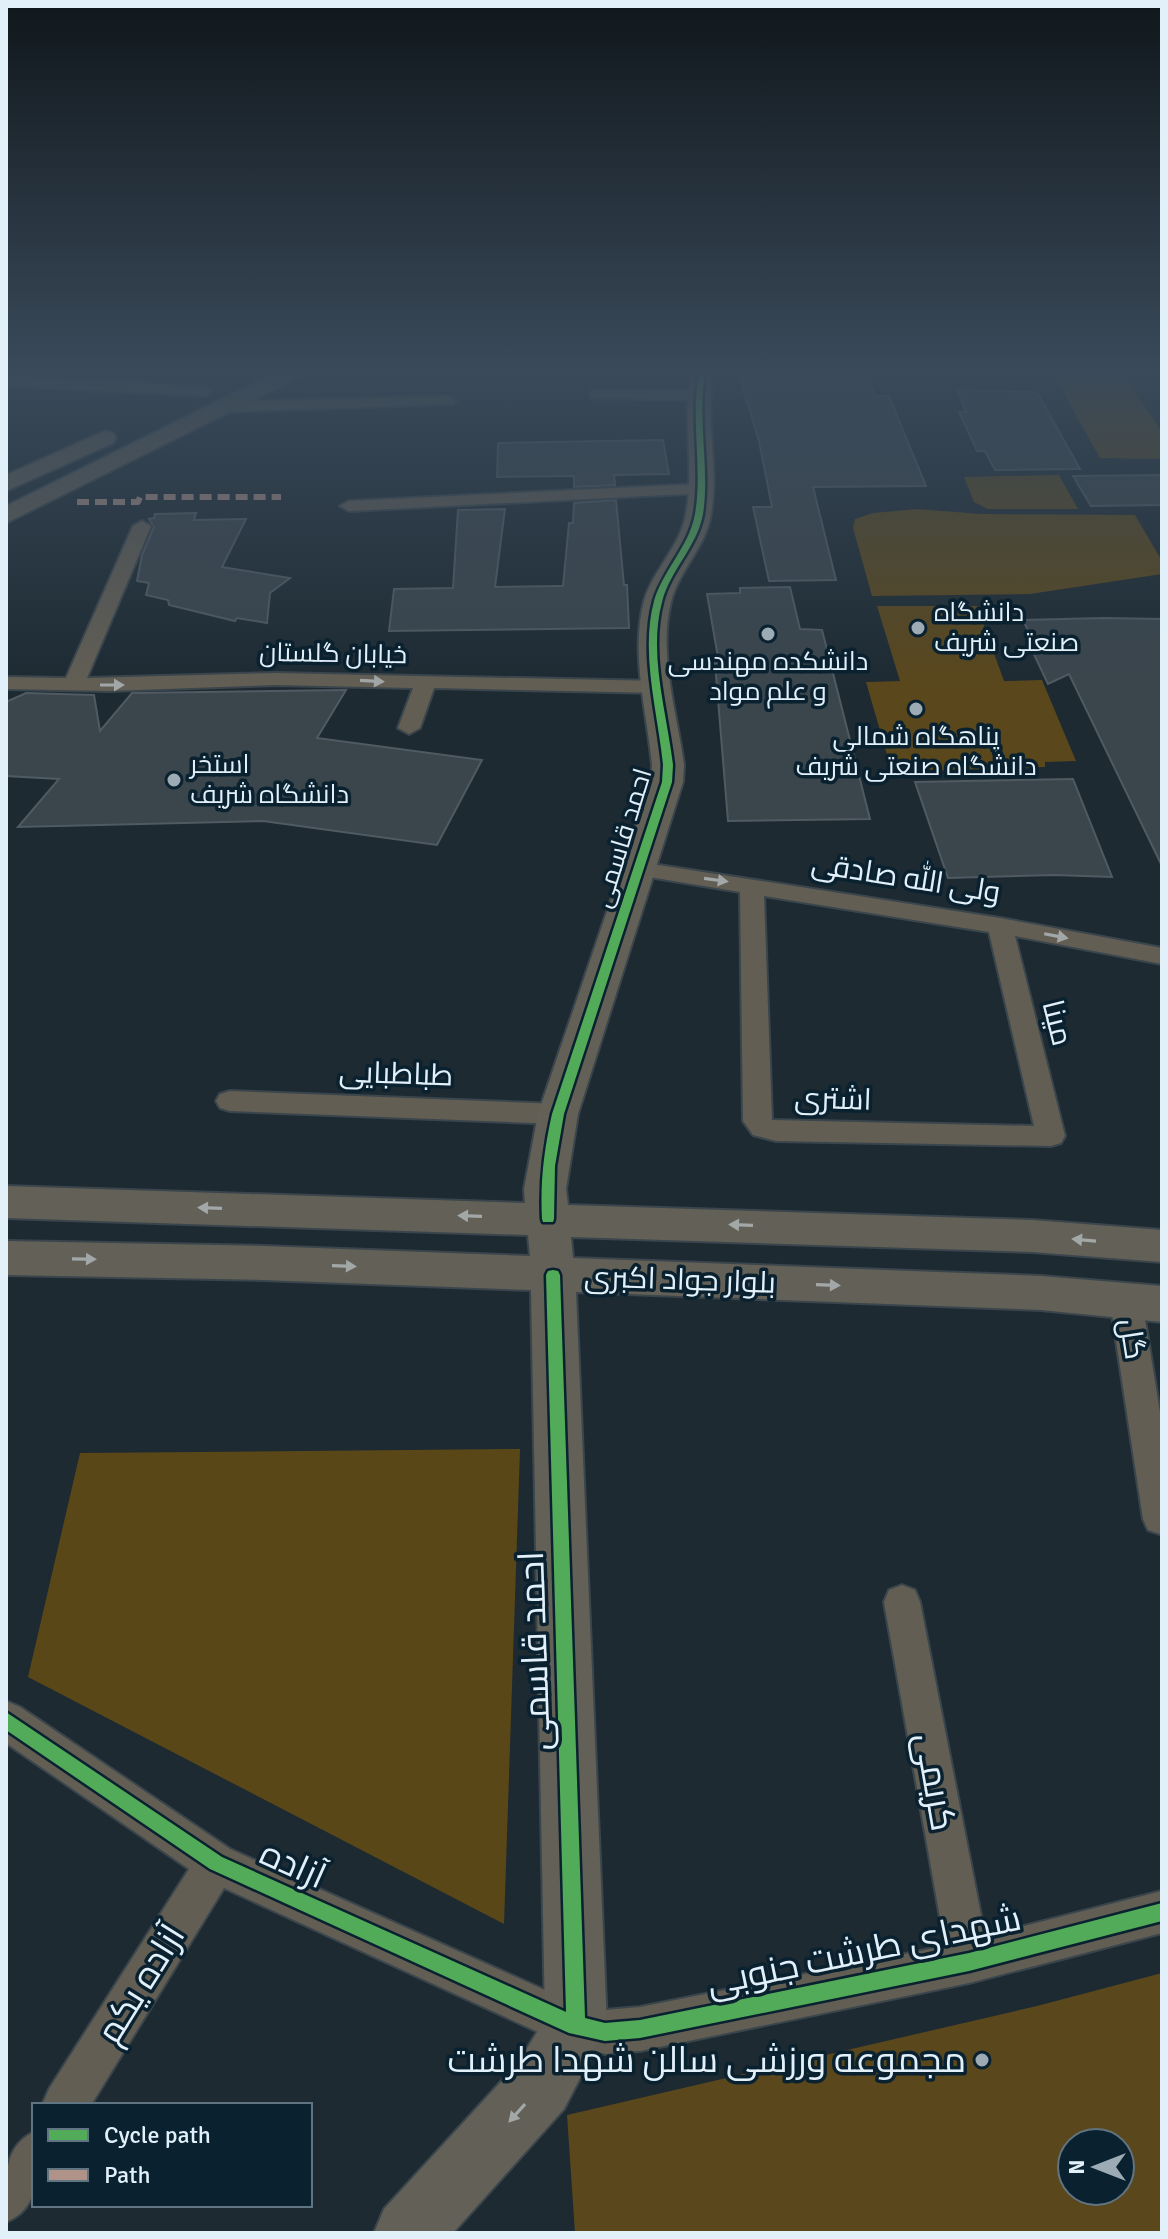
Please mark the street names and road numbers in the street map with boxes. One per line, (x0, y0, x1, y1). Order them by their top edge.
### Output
street label: خیابان گلستان (259, 637, 407, 671)
street label: احمد قاسمی (587, 764, 659, 912)
street label: ولی الله صادقی (809, 843, 1003, 911)
street label: مینا (1034, 996, 1080, 1050)
street label: طباطبایی (338, 1054, 454, 1094)
street label: اشتری (794, 1079, 872, 1119)
street label: بلوار جواد اکبری (584, 1258, 776, 1302)
street label: گل (1111, 1316, 1153, 1362)
street label: احمد قاسمی (509, 1551, 561, 1751)
street label: کریمی (904, 1729, 966, 1835)
street label: آزاده (253, 1831, 333, 1899)
street label: شهدای طرشت جنوبی (703, 1896, 1025, 2006)
street label: آزاده یکم (87, 1916, 196, 2053)

